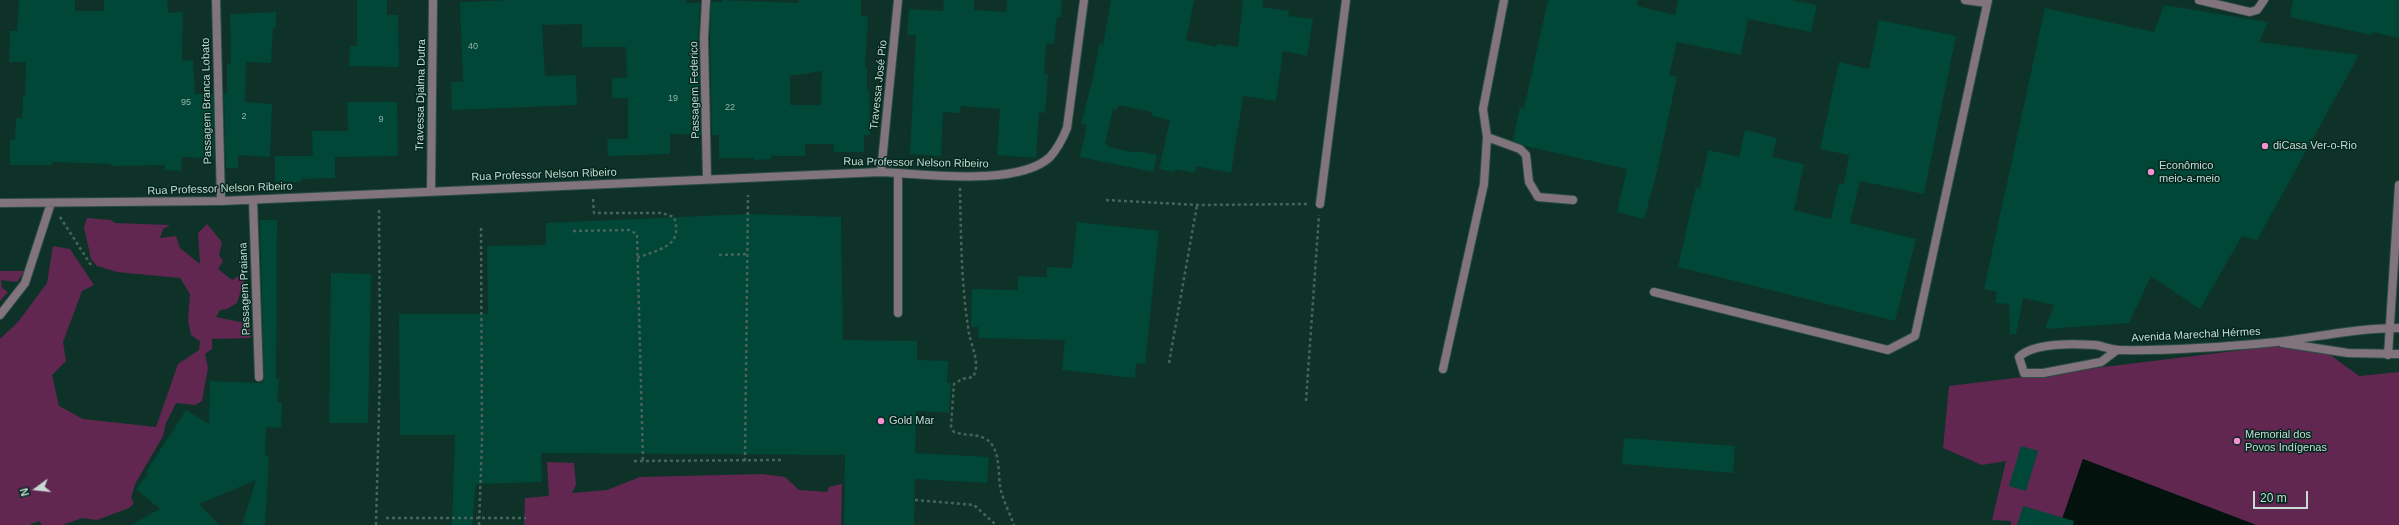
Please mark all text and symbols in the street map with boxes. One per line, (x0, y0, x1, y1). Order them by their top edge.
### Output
street label: Passagem Branca Lobato (199, 38, 215, 164)
street label: Travessa Djalma Dutra (413, 39, 429, 151)
street label: Travessa José Pio (868, 40, 890, 130)
street label: Passagem Federico (688, 41, 702, 139)
house number: 40 (468, 42, 478, 52)
house number: 19 (668, 94, 678, 104)
house number: 95 (181, 98, 191, 108)
house number: 22 (725, 103, 735, 113)
house number: 2 (241, 112, 247, 122)
house number: 9 (378, 115, 384, 125)
place label: diCasa Ver-o-Rio (2273, 139, 2357, 153)
marker: diCasa Ver-o-Rio (2260, 141, 2270, 151)
street label: Rua Professor Nelson Ribeiro (843, 155, 989, 171)
place label: Econômico meio-a-meio (2159, 159, 2220, 185)
street label: Rua Professor Nelson Ribeiro (471, 166, 617, 184)
marker: Econômico meio-a-meio (2146, 167, 2156, 177)
street label: Rua Professor Nelson Ribeiro (147, 180, 293, 198)
street label: Passagem Praiana (237, 242, 253, 336)
street label: Avenida Marechal Hérmes (2131, 325, 2261, 345)
place label: Gold Mar (889, 414, 934, 428)
marker: Gold Mar (876, 416, 886, 426)
place label: Memorial dos Povos Indígenas (2245, 428, 2327, 454)
marker: Memorial dos Povos Indígenas (2232, 436, 2242, 446)
north arrow (16, 469, 56, 509)
scale bar (2255, 483, 2310, 509)
text: N (18, 487, 31, 498)
text: 20 m (2260, 491, 2287, 505)

